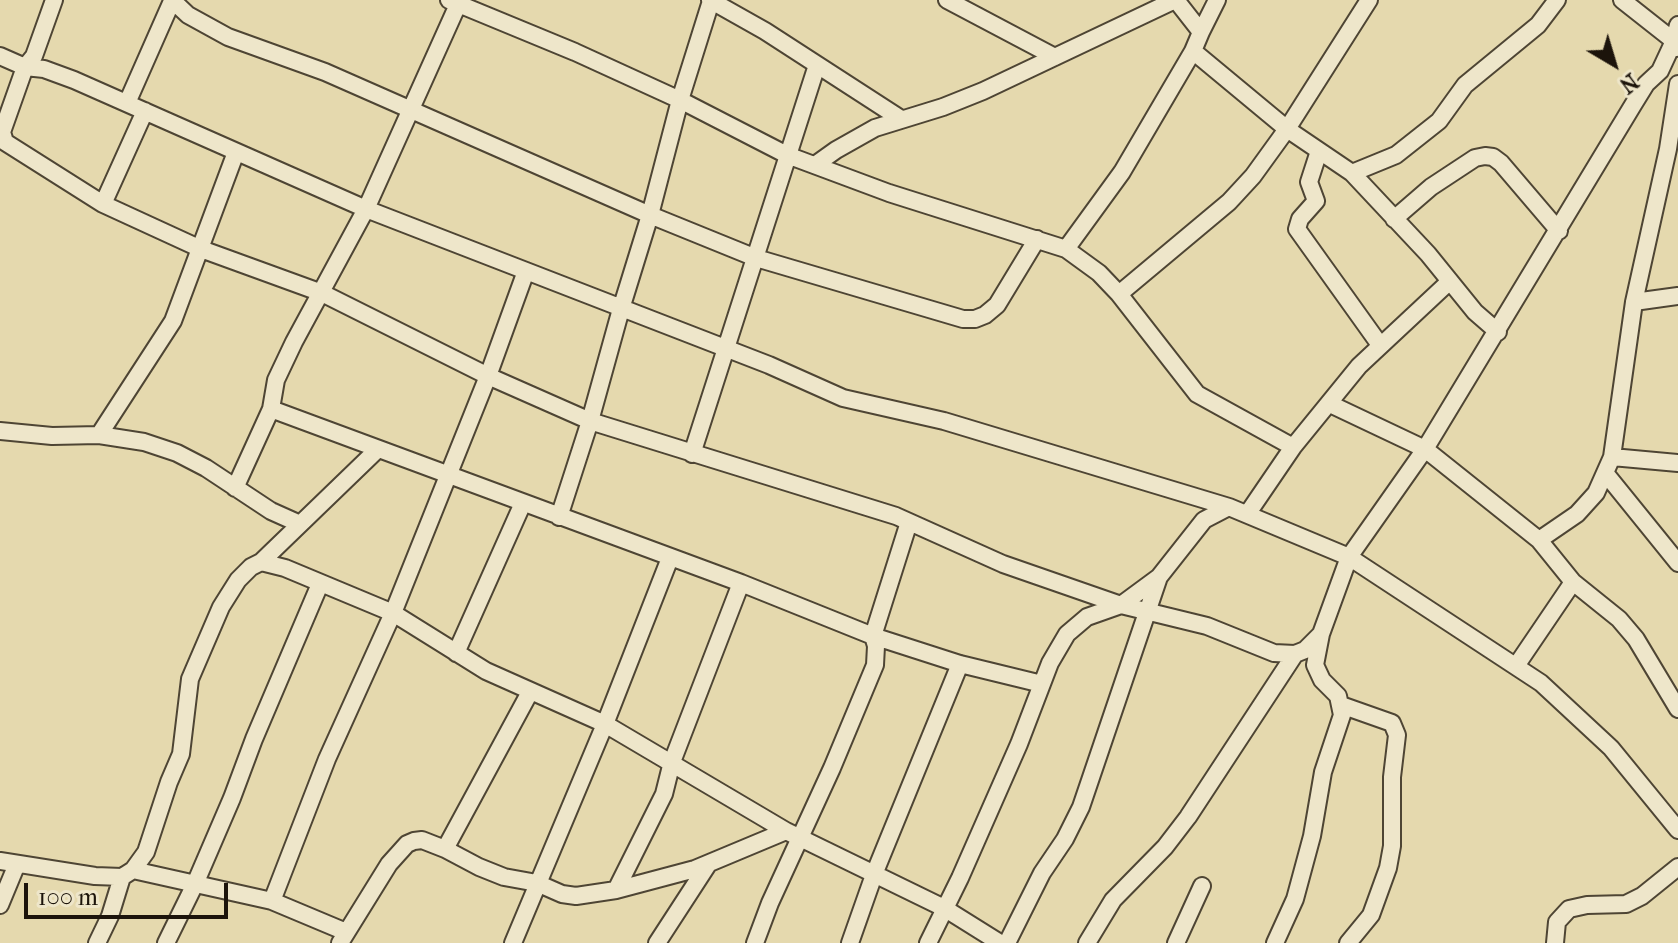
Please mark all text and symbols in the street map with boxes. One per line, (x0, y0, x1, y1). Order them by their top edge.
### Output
north arrow (1574, 24, 1654, 104)
text: N (1614, 68, 1643, 98)
scale bar (28, 867, 232, 917)
text: 100 m (38, 883, 98, 911)

